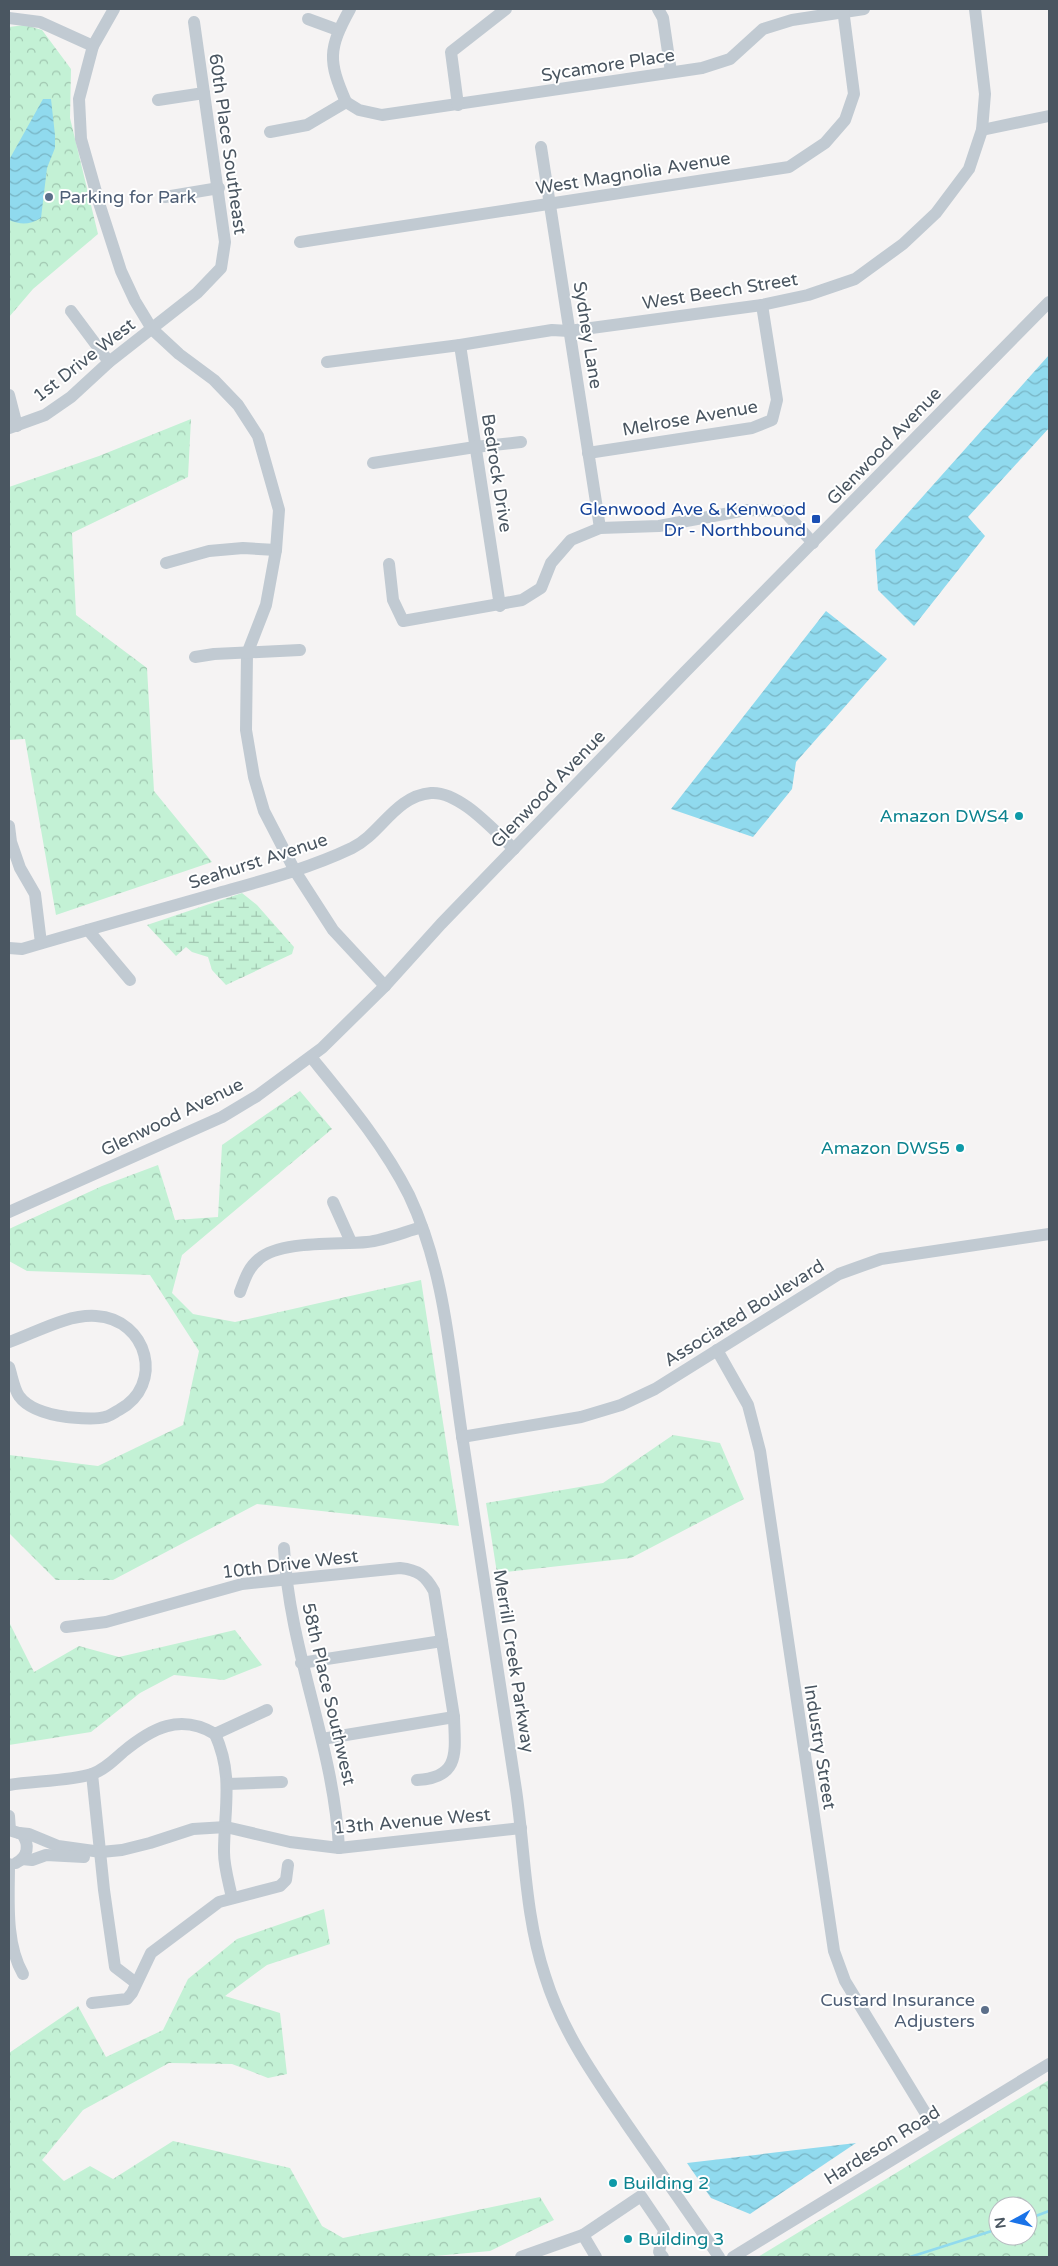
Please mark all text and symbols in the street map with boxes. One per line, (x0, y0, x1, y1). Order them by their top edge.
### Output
street label: Sycamore Place (540, 44, 676, 86)
street label: 60th Place Southeast (204, 52, 252, 236)
street label: West Magnolia Avenue (534, 147, 732, 199)
place label: Parking for Park (59, 186, 196, 208)
marker: Parking for Park (43, 191, 55, 203)
street label: West Beech Street (641, 268, 799, 314)
street label: Sydney Lane (569, 280, 607, 390)
street label: 1st Drive West (29, 313, 140, 407)
street label: Glenwood Avenue (822, 382, 946, 510)
street label: Melrose Avenue (620, 395, 760, 441)
street label: Bedrock Drive (477, 412, 517, 534)
place label: Glenwood Ave & Kenwood Dr - Northbound (580, 498, 806, 541)
marker: Glenwood Ave & Kenwood Dr - Northbound (810, 513, 822, 525)
street label: Glenwood Avenue (486, 725, 610, 853)
place label: Amazon DWS4 (879, 805, 1009, 827)
marker: Amazon DWS4 (1013, 810, 1025, 822)
street label: Seahurst Avenue (186, 828, 330, 894)
street label: Glenwood Avenue (97, 1073, 247, 1161)
place label: Amazon DWS5 (820, 1137, 950, 1159)
marker: Amazon DWS5 (954, 1142, 966, 1154)
street label: Associated Boulevard (660, 1255, 828, 1371)
street label: 10th Drive West (221, 1545, 360, 1583)
street label: Merrill Creek Parkway (489, 1568, 539, 1755)
street label: 58th Place Southwest (297, 1601, 361, 1787)
street label: Industry Street (799, 1683, 841, 1811)
street label: 13th Avenue West (333, 1803, 491, 1839)
place label: Custard Insurance Adjusters (820, 1989, 975, 2032)
marker: Custard Insurance Adjusters (979, 2004, 991, 2016)
street label: Hardeson Road (820, 2101, 944, 2189)
place label: Building 2 (623, 2172, 709, 2194)
marker: Building 2 (607, 2177, 619, 2189)
north arrow (988, 2196, 1038, 2246)
text: N (991, 2216, 1010, 2229)
place label: Building 3 (638, 2228, 724, 2250)
marker: Building 3 (622, 2233, 634, 2245)

